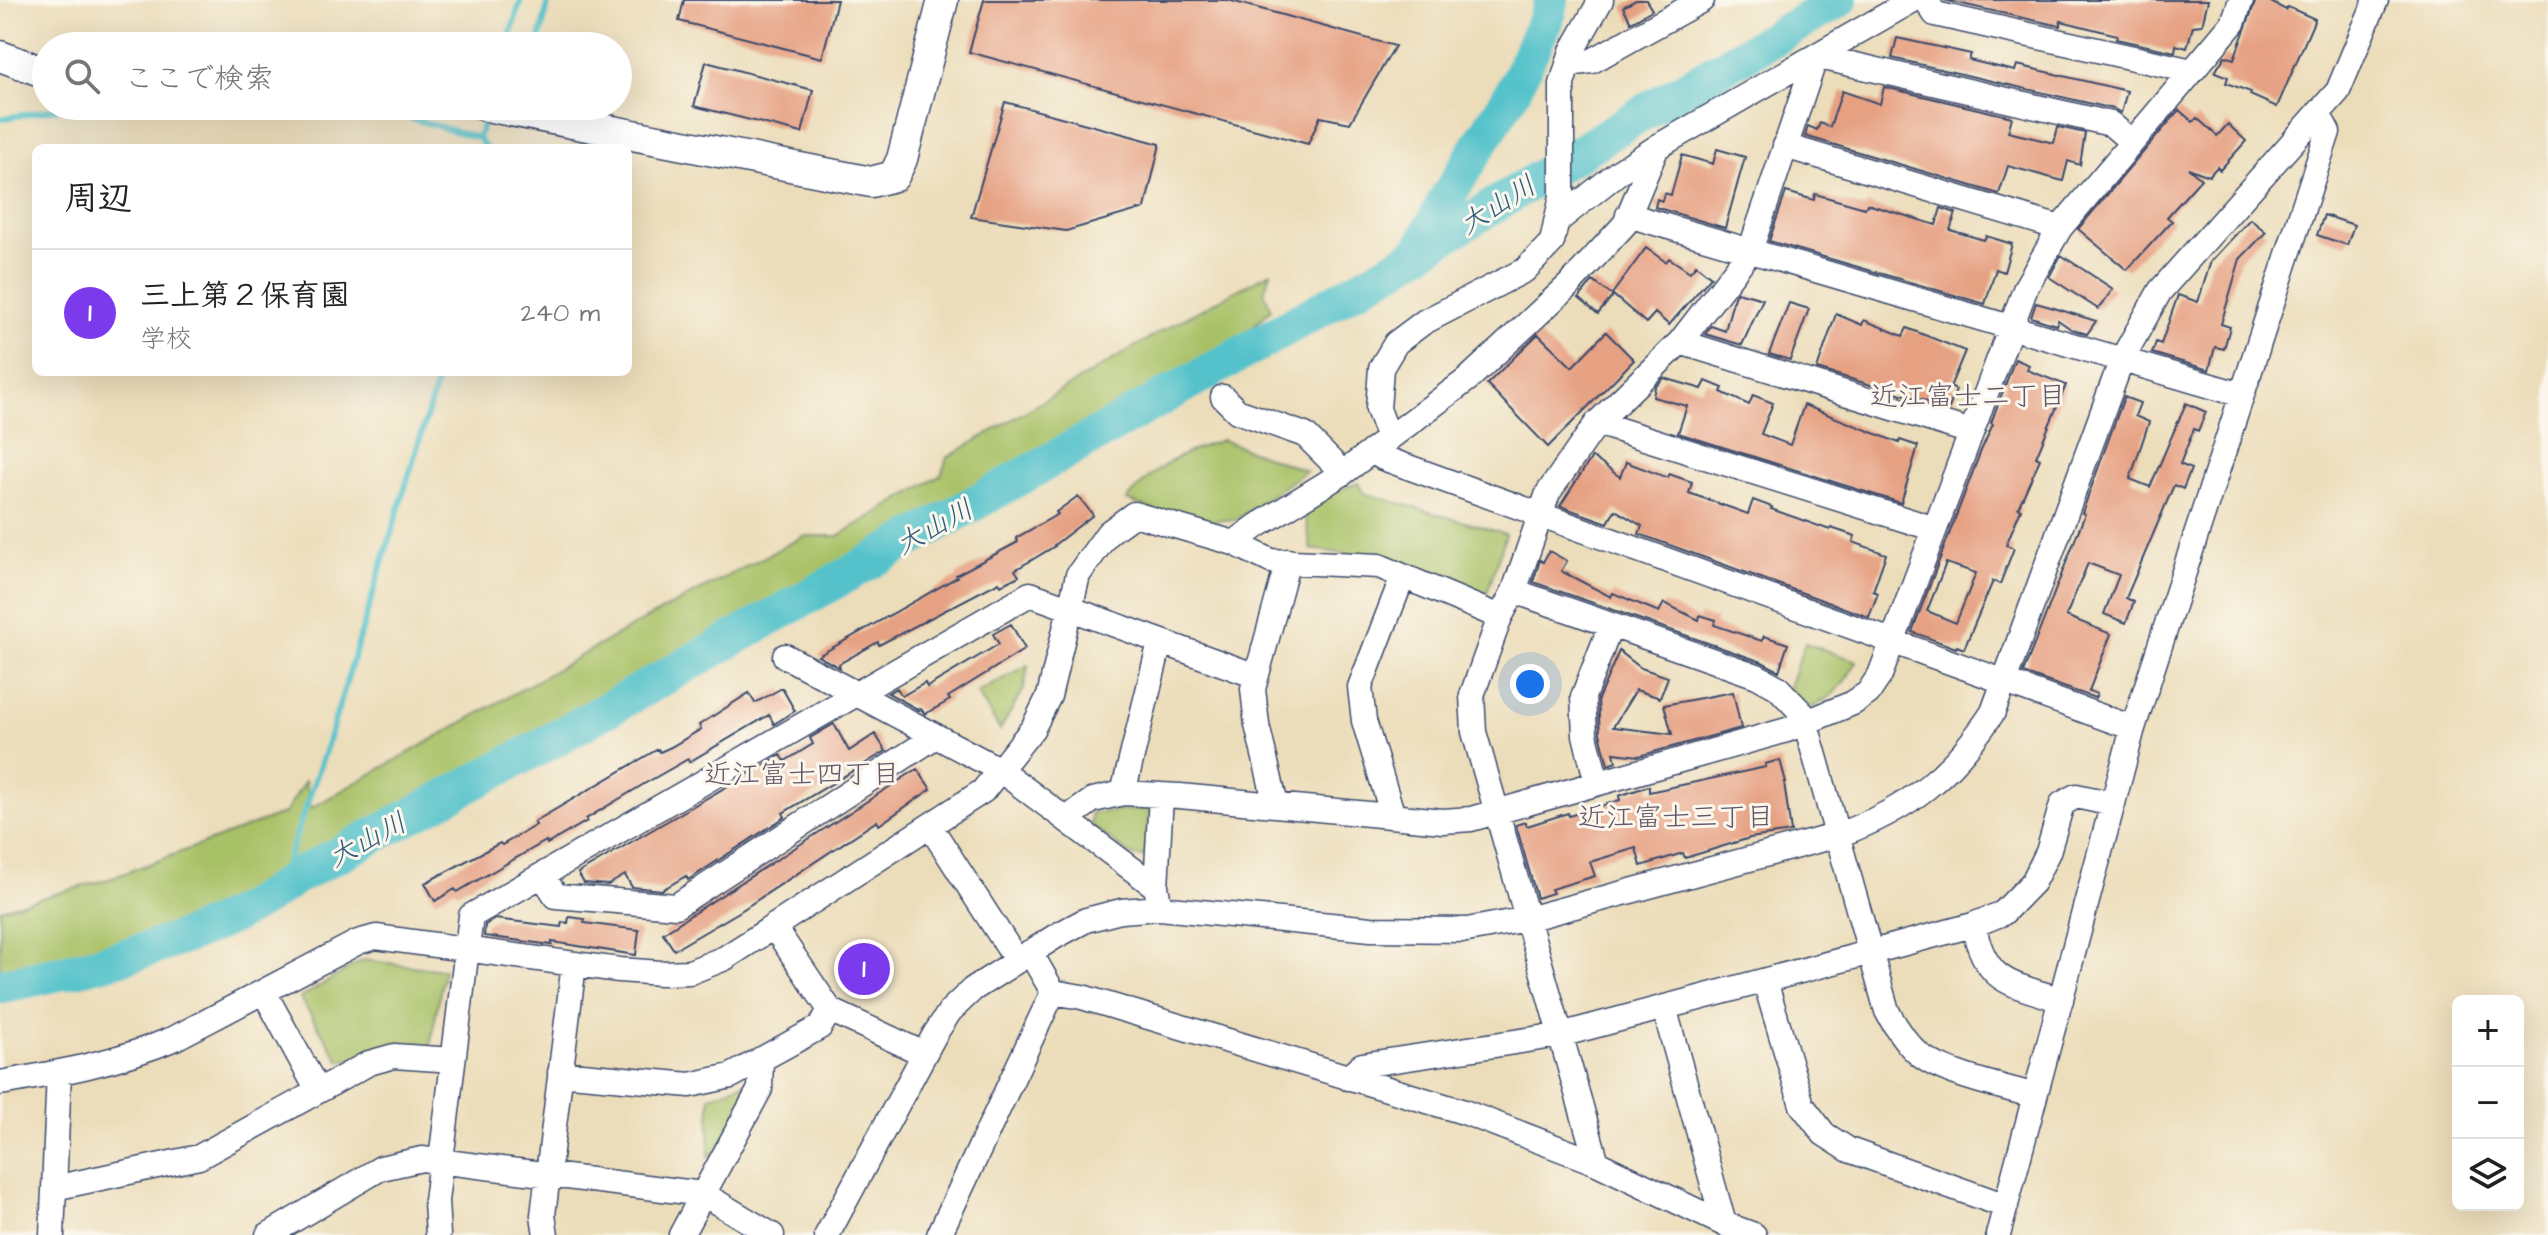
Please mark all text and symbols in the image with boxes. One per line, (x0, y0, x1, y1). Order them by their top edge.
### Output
search box (32, 32, 632, 120)
icon: search (60, 54, 104, 98)
text: ここで検索 (124, 58, 274, 100)
water label: 大山川 (1452, 166, 1544, 244)
text: 周辺 (64, 175, 132, 223)
text: 三上第２保育園 (140, 275, 350, 317)
text: 1 (88, 295, 92, 331)
text: 240 m (520, 295, 600, 331)
text: 学校 (140, 321, 192, 357)
district label: 近江富士二丁目 (1870, 377, 2066, 416)
water label: 大山川 (889, 490, 981, 565)
your location (1510, 664, 1550, 704)
district label: 近江富士四丁目 (704, 755, 900, 794)
district label: 近江富士三丁目 (1578, 798, 1774, 837)
water label: 大山川 (321, 803, 414, 877)
pin: 1 (838, 939, 890, 999)
map controls (2452, 995, 2524, 1211)
button: + (2452, 995, 2524, 1067)
button: − (2452, 1067, 2524, 1139)
button: layers (2452, 1139, 2524, 1211)

